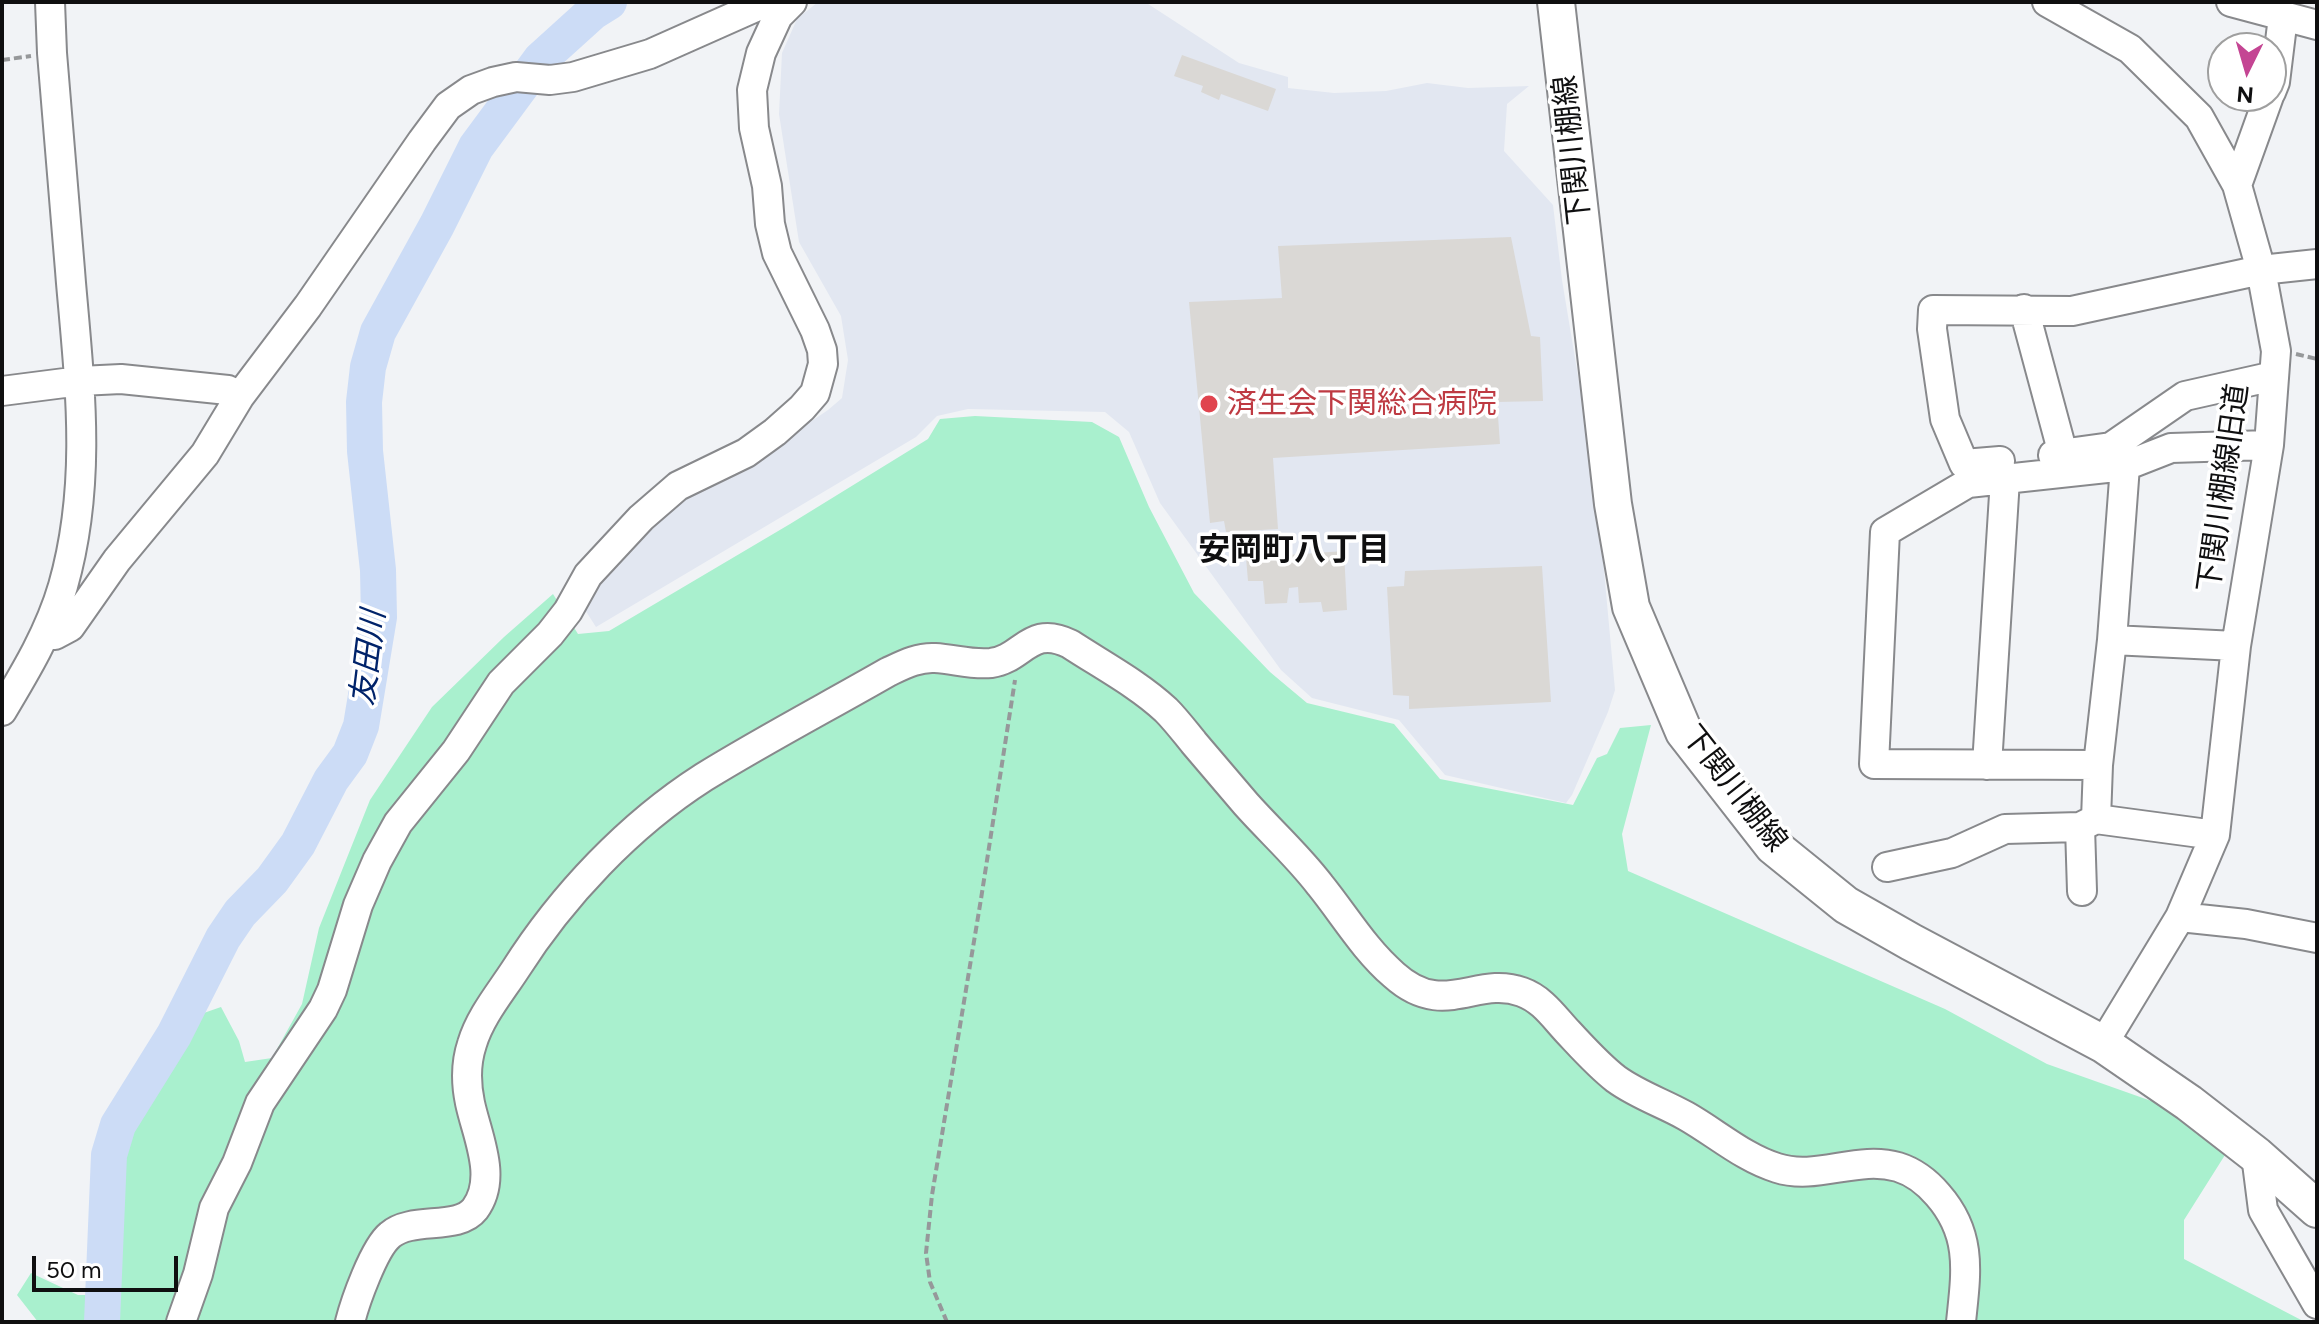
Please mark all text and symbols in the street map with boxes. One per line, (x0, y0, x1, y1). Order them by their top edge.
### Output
north arrow (2207, 32, 2287, 112)
street label: 下関川棚線 (1547, 74, 1599, 226)
text: N (2235, 80, 2255, 109)
street label: 下関川棚線旧道 (2192, 382, 2256, 594)
place label: 済生会下関総合病院 (1227, 386, 1497, 422)
marker: 済生会下関総合病院 (1198, 393, 1220, 415)
district label: 安岡町八丁目 (1198, 532, 1390, 570)
water label: 友田川 (344, 608, 394, 708)
street label: 下関川棚線 (1674, 719, 1794, 859)
scale bar (36, 1240, 182, 1290)
text: 50 m (46, 1255, 102, 1284)

